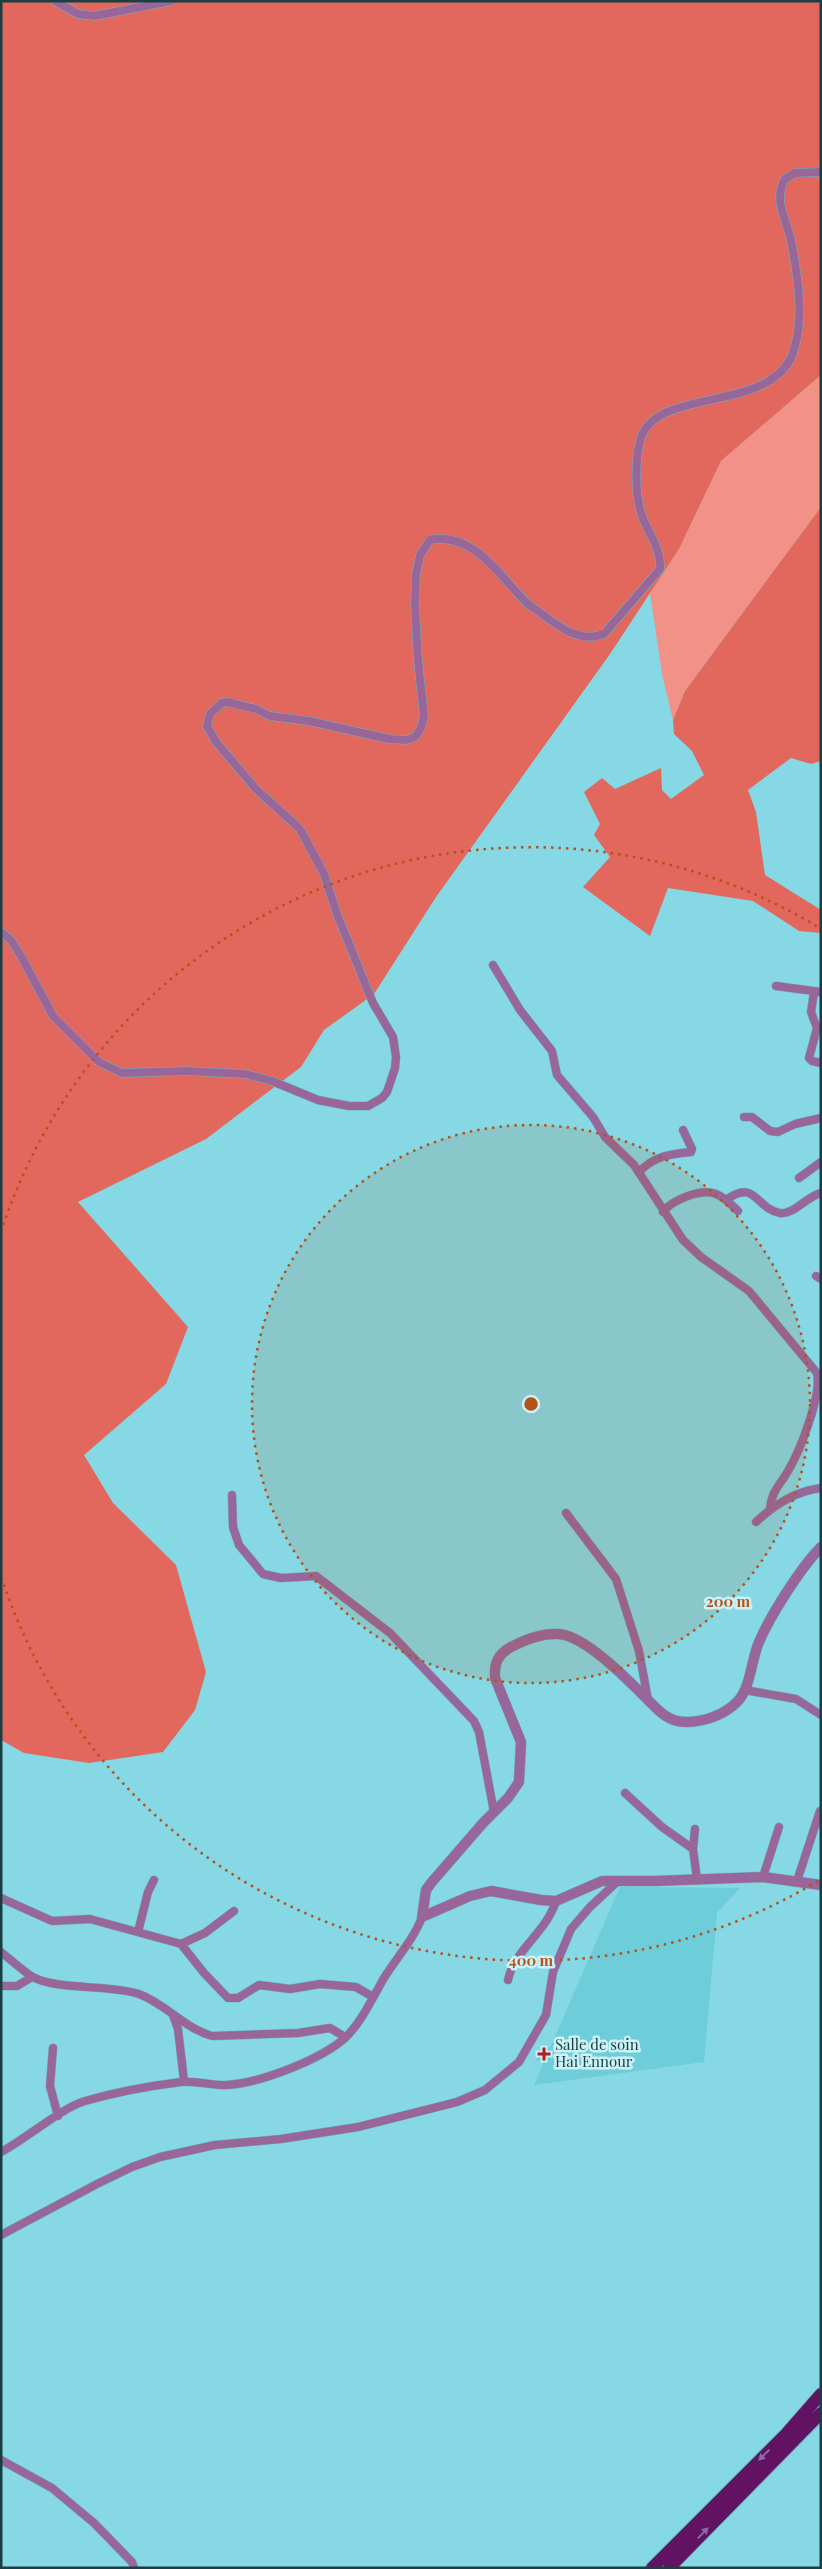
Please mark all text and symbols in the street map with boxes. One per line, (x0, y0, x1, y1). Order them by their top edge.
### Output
centre of rings (522, 1395, 540, 1413)
text: 200 m (706, 1591, 751, 1611)
text: 400 m (509, 1950, 554, 1970)
place label: Salle de soin Hai Ennour (555, 2034, 639, 2071)
marker: Salle de soin Hai Ennour (537, 2047, 551, 2061)
one-way arrow (759, 2449, 771, 2461)
one-way arrow (697, 2527, 709, 2539)

